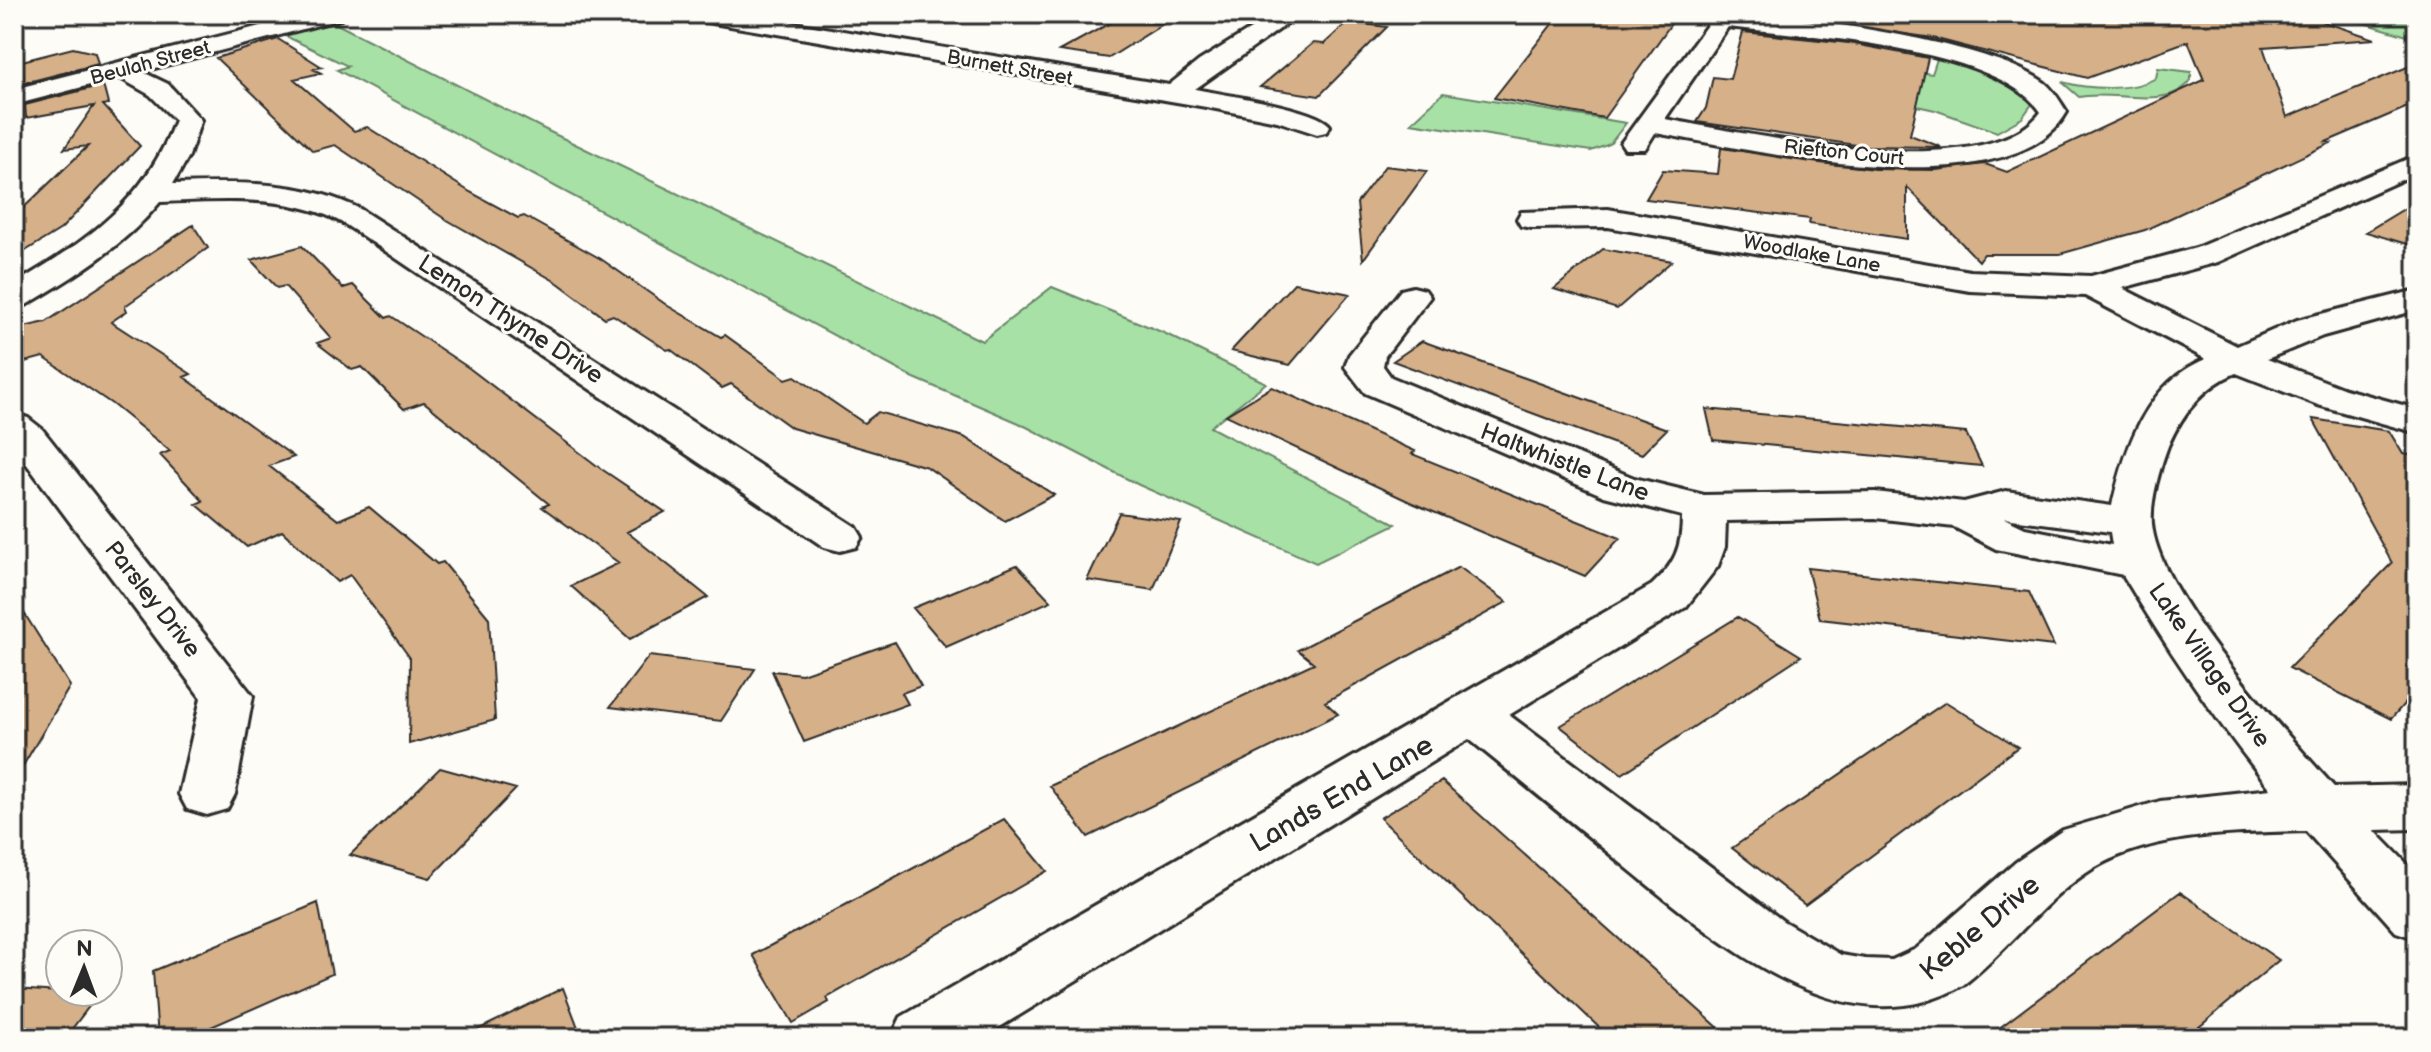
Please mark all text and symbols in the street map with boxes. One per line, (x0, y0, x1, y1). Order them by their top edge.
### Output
street label: Beulah Street (88, 35, 213, 91)
street label: Burnett Street (945, 45, 1075, 91)
street label: Riefton Court (1783, 135, 1905, 171)
street label: Woodlake Lane (1741, 230, 1882, 278)
street label: Lemon Thyme Drive (413, 249, 609, 390)
street label: Haltwhistle Lane (1476, 417, 1653, 508)
street label: Parsley Drive (98, 535, 207, 663)
street label: Lake Village Drive (2142, 578, 2277, 753)
street label: Lands End Lane (1244, 729, 1439, 860)
street label: Keble Drive (1913, 869, 2047, 988)
north arrow (44, 928, 124, 1008)
text: N (76, 936, 93, 963)

